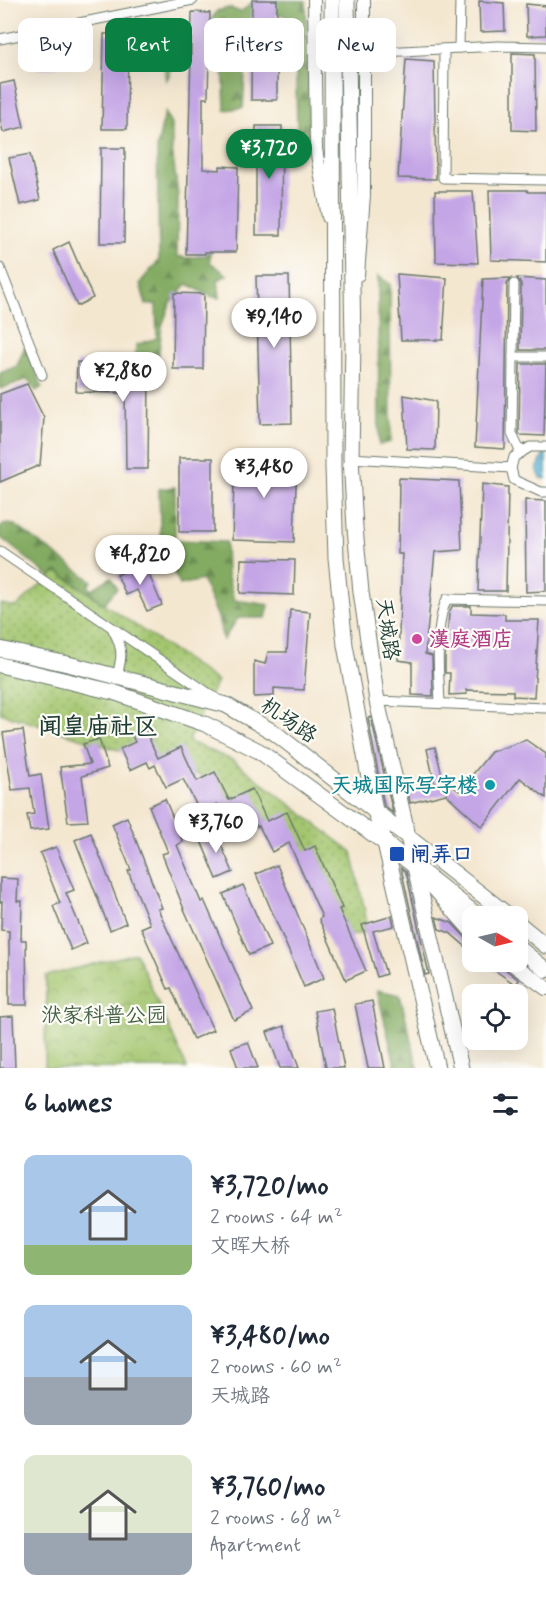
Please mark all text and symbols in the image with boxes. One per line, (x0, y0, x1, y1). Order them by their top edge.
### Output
chip: Buy (18, 18, 93, 72)
chip: Rent (105, 18, 192, 72)
chip: Filters (204, 18, 304, 72)
chip: New (316, 18, 396, 72)
pin: ¥3,720 (220, 129, 318, 180)
text: ¥3,720 (240, 135, 298, 162)
pin: ¥9,140 (225, 298, 323, 349)
text: ¥9,140 (245, 304, 303, 331)
pin: ¥2,880 (74, 352, 172, 403)
text: ¥2,880 (94, 358, 152, 385)
pin: ¥3,480 (215, 448, 313, 499)
text: ¥3,480 (234, 454, 294, 481)
pin: ¥4,820 (91, 535, 189, 586)
text: ¥4,820 (109, 541, 171, 568)
street label: 天城路 (369, 596, 405, 662)
place label: 漢庭酒店 (429, 626, 513, 654)
marker: 漢庭酒店 (410, 632, 424, 646)
street label: 机场路 (254, 692, 322, 750)
district label: 闻皇庙社区 (38, 712, 158, 743)
place label: 天城国际写字楼 (331, 772, 478, 800)
marker: 天城国际写字楼 (483, 778, 497, 792)
pin: ¥3,760 (167, 803, 265, 854)
text: ¥3,760 (188, 809, 244, 836)
place label: 闸弄口 (410, 841, 473, 869)
marker: 闸弄口 (388, 845, 406, 863)
north arrow (462, 906, 528, 972)
map controls (462, 906, 528, 1050)
button: locate (462, 984, 528, 1050)
park label: 洑家科普公园 (41, 1002, 167, 1030)
text: 6 homes (24, 1087, 112, 1121)
icon: filters (489, 1088, 522, 1121)
text: ¥3,720/mo (210, 1170, 329, 1204)
icon: home (72, 1179, 144, 1251)
text: 2 rooms · 64 m² (210, 1204, 343, 1231)
text: 文晖大桥 (210, 1233, 290, 1260)
text: ¥3,480/mo (210, 1320, 330, 1354)
icon: home (72, 1329, 144, 1401)
text: 2 rooms · 60 m² (210, 1354, 342, 1381)
text: 天城路 (210, 1383, 270, 1410)
text: ¥3,760/mo (210, 1471, 325, 1505)
icon: home (72, 1479, 144, 1551)
text: 2 rooms · 68 m² (210, 1505, 341, 1532)
text: Apartment (210, 1532, 301, 1559)

